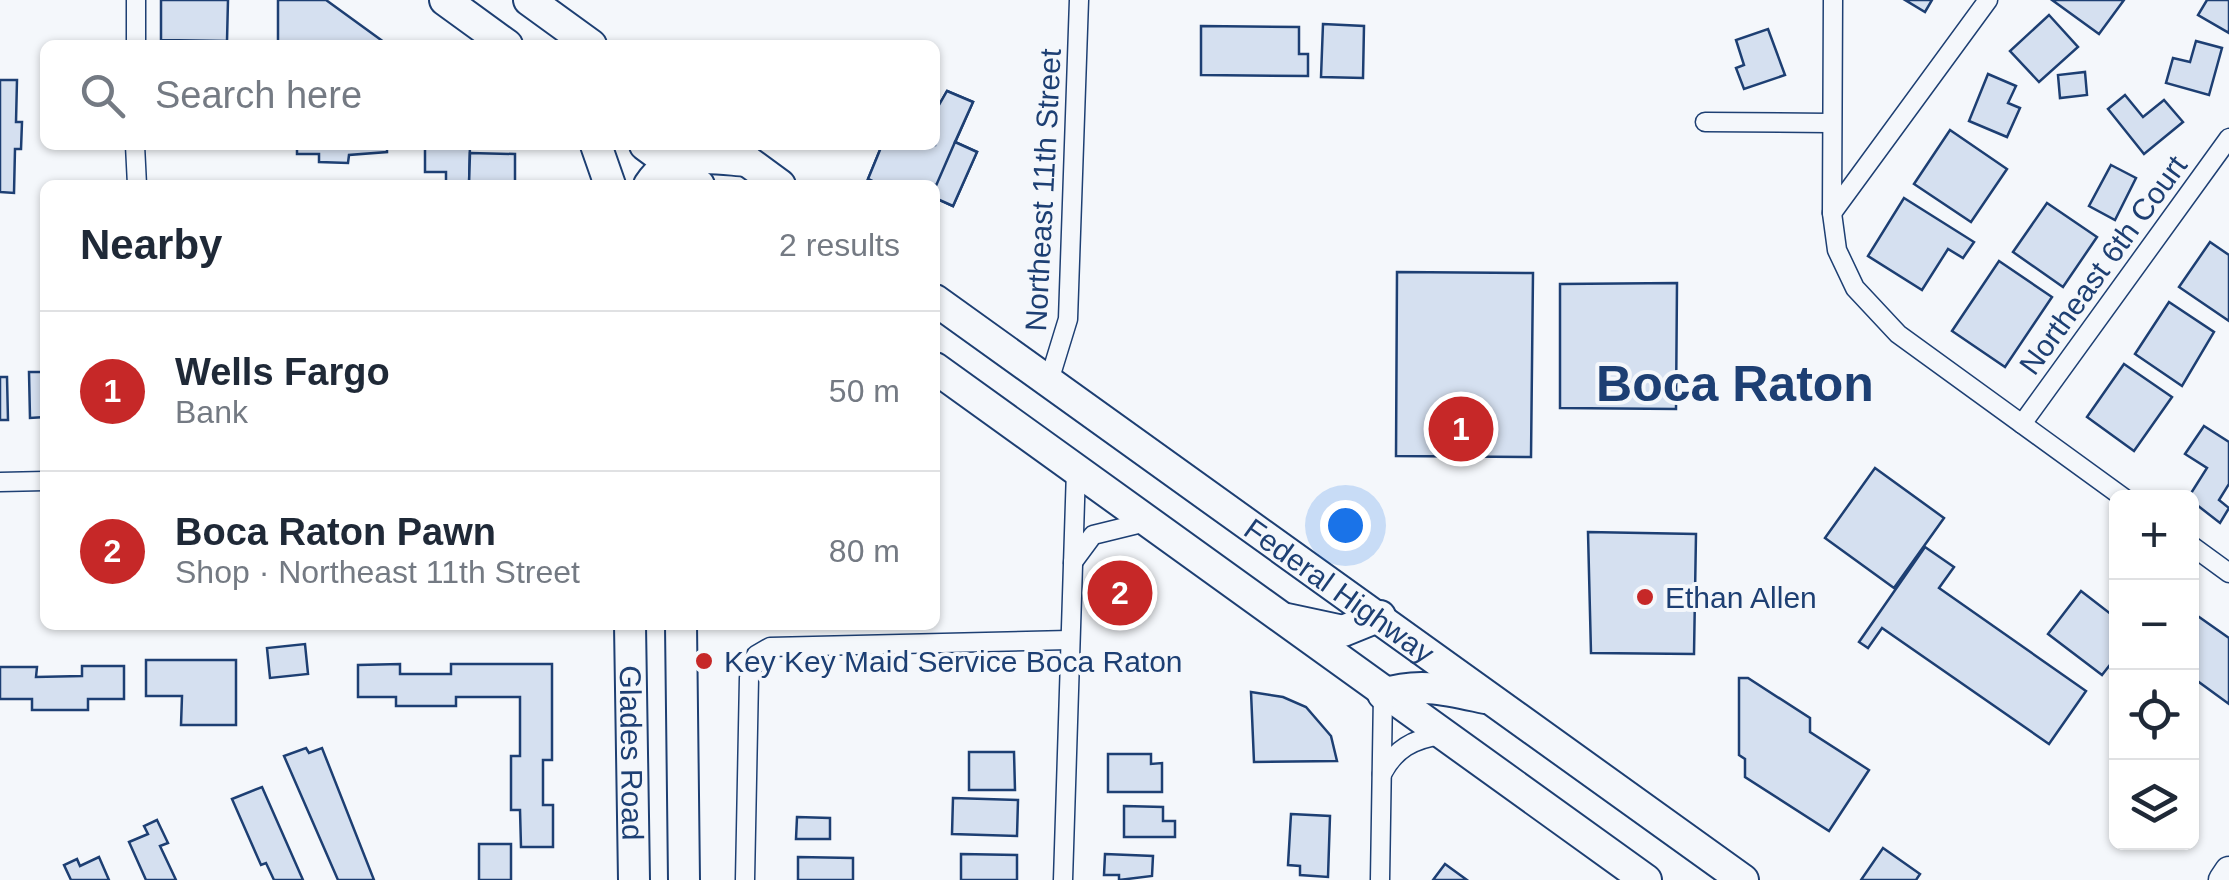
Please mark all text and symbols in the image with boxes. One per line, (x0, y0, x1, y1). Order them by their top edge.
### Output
search box (40, 40, 940, 150)
street label: Northeast 11th Street (1019, 47, 1067, 332)
icon: search (75, 68, 130, 123)
text: Search here (155, 74, 362, 116)
street label: Northeast 6th Court (2013, 149, 2194, 381)
text: Nearby (80, 221, 222, 268)
text: 2 results (779, 227, 900, 263)
text: Wells Fargo (175, 351, 390, 393)
district label: Boca Raton (1596, 356, 1874, 412)
text: 1 (104, 373, 121, 409)
text: 50 m (829, 373, 900, 409)
pin: 1 (1428, 392, 1494, 466)
text: Bank (175, 394, 248, 430)
map controls (2109, 490, 2199, 850)
button: + (2109, 490, 2199, 580)
your location (1320, 500, 1371, 551)
text: Boca Raton Pawn (175, 511, 496, 553)
street label: Federal Highway (1238, 511, 1441, 669)
text: 2 (104, 533, 121, 569)
text: 80 m (829, 533, 900, 569)
text: Shop · Northeast 11th Street (175, 554, 580, 590)
pin: 2 (1088, 556, 1152, 630)
button: − (2109, 580, 2199, 670)
place label: Ethan Allen (1665, 581, 1817, 614)
marker: Ethan Allen (1634, 586, 1656, 608)
place label: Key Key Maid Service Boca Raton (724, 645, 1183, 678)
marker: Key Key Maid Service Boca Raton (693, 650, 715, 672)
street label: Glades Road (614, 665, 650, 841)
button: locate (2109, 670, 2199, 760)
button: layers (2109, 760, 2199, 850)

